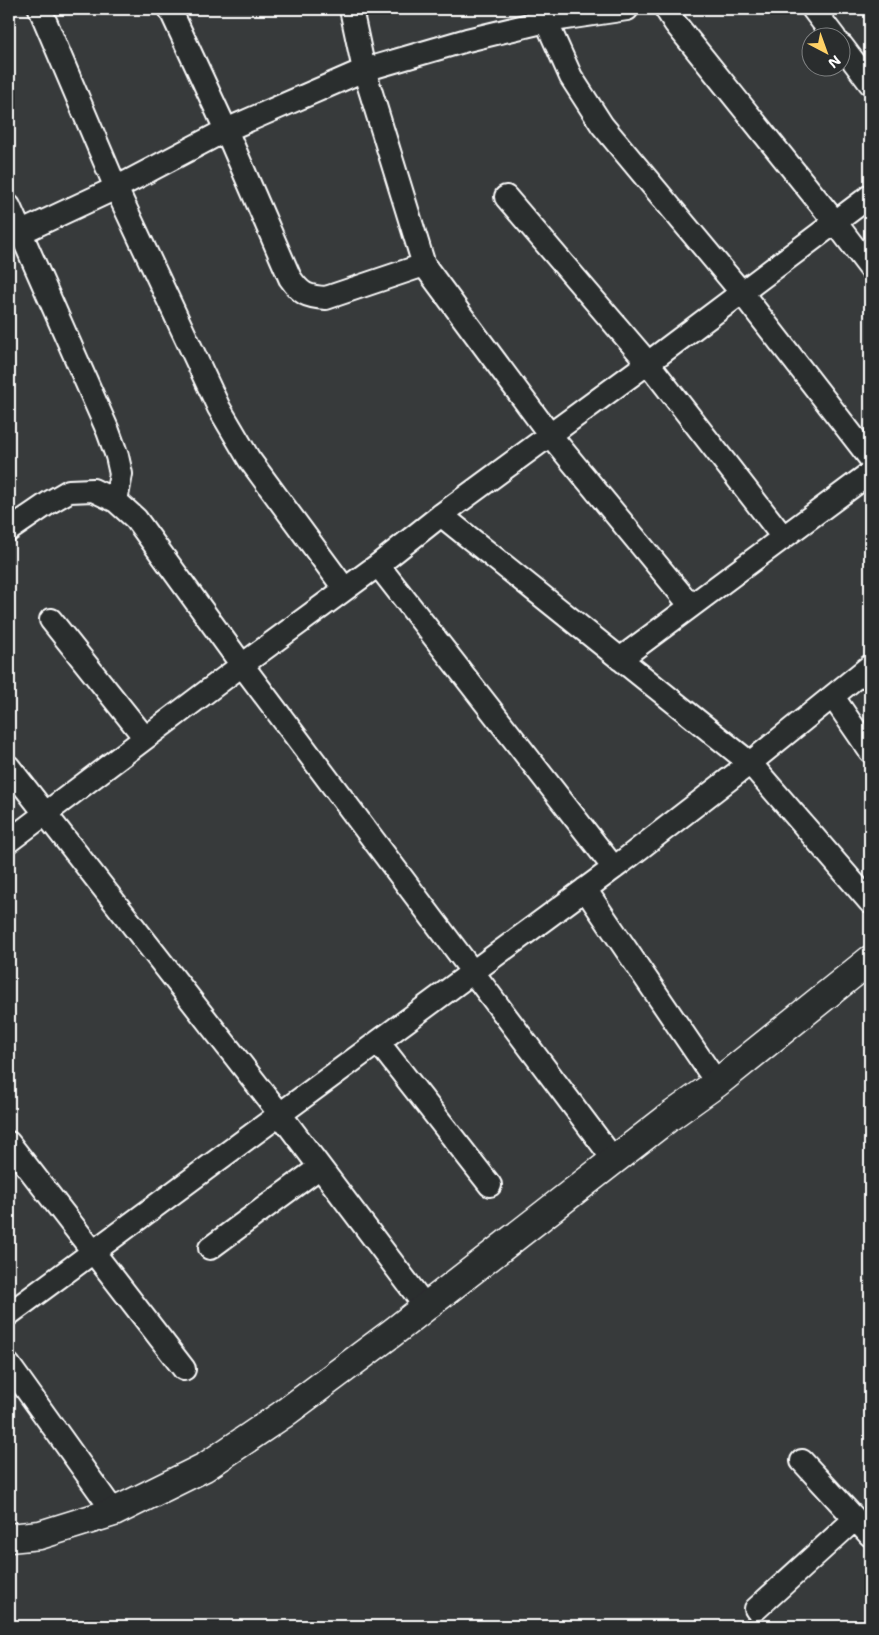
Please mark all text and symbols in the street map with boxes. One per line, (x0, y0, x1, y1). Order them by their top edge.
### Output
north arrow (802, 28, 852, 78)
text: N (824, 51, 845, 72)

